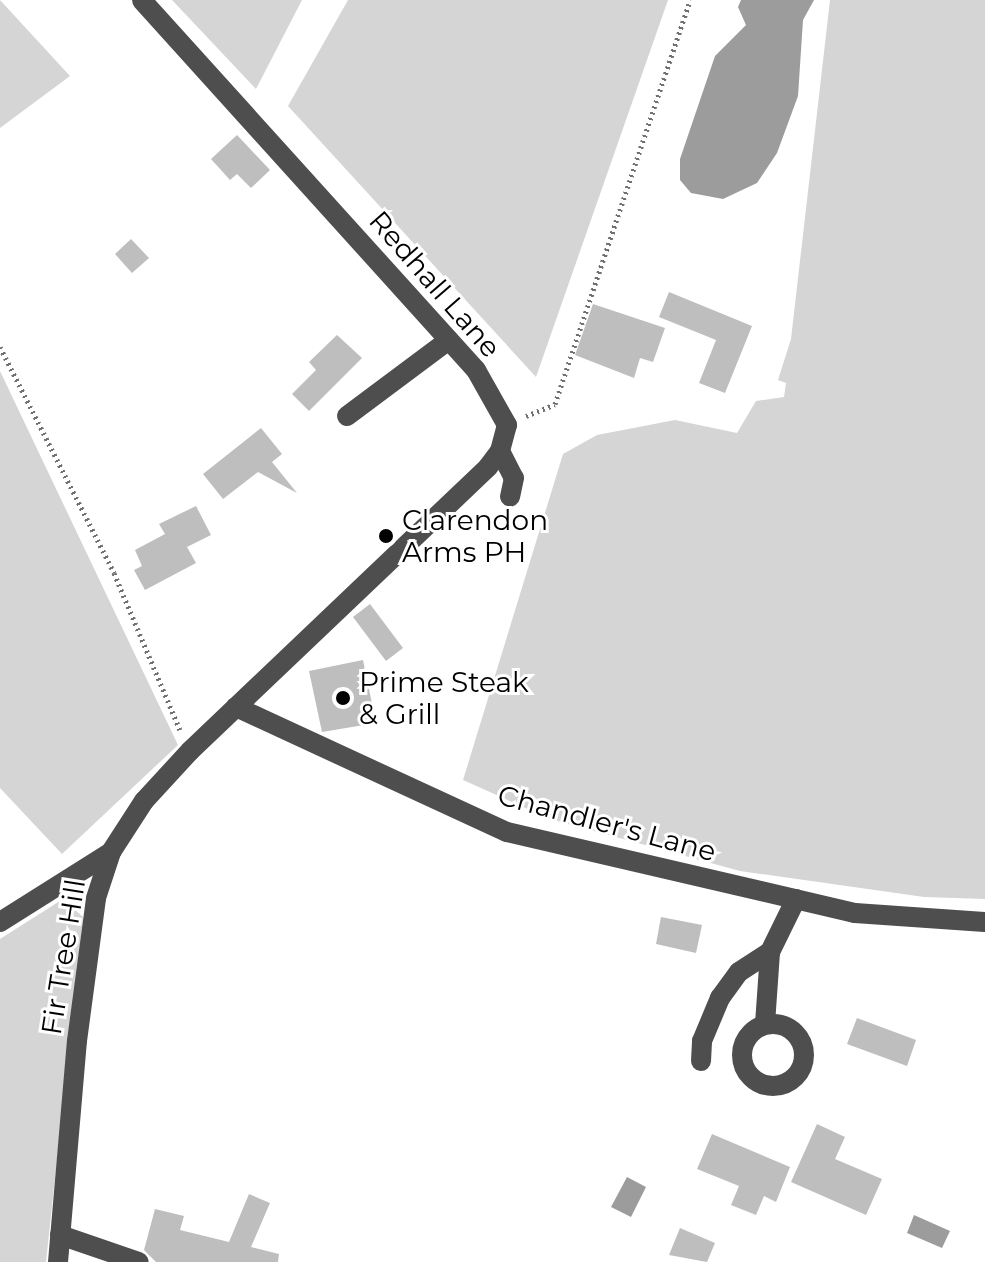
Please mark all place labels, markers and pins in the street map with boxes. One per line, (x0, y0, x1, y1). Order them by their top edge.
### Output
place label: Clarendon Arms PH (402, 503, 548, 569)
marker: Clarendon Arms PH (377, 527, 395, 545)
place label: Prime Steak & Grill (359, 665, 529, 731)
marker: Prime Steak & Grill (334, 689, 352, 707)

